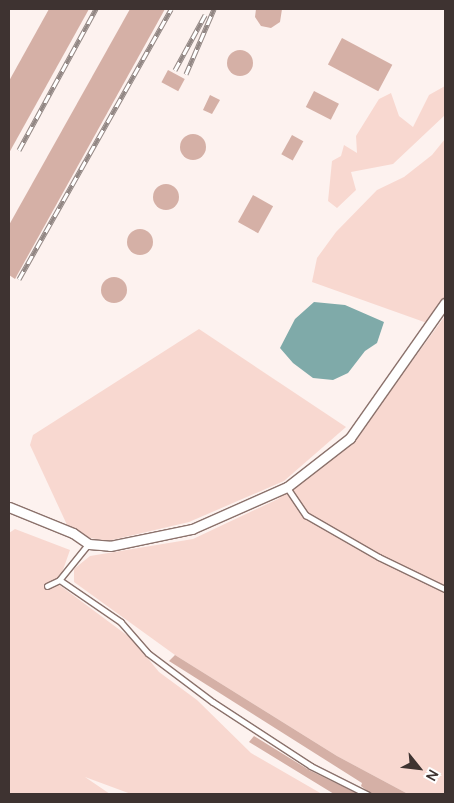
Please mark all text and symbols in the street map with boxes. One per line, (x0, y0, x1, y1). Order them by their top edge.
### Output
north arrow (394, 743, 444, 793)
text: N (422, 767, 443, 785)

